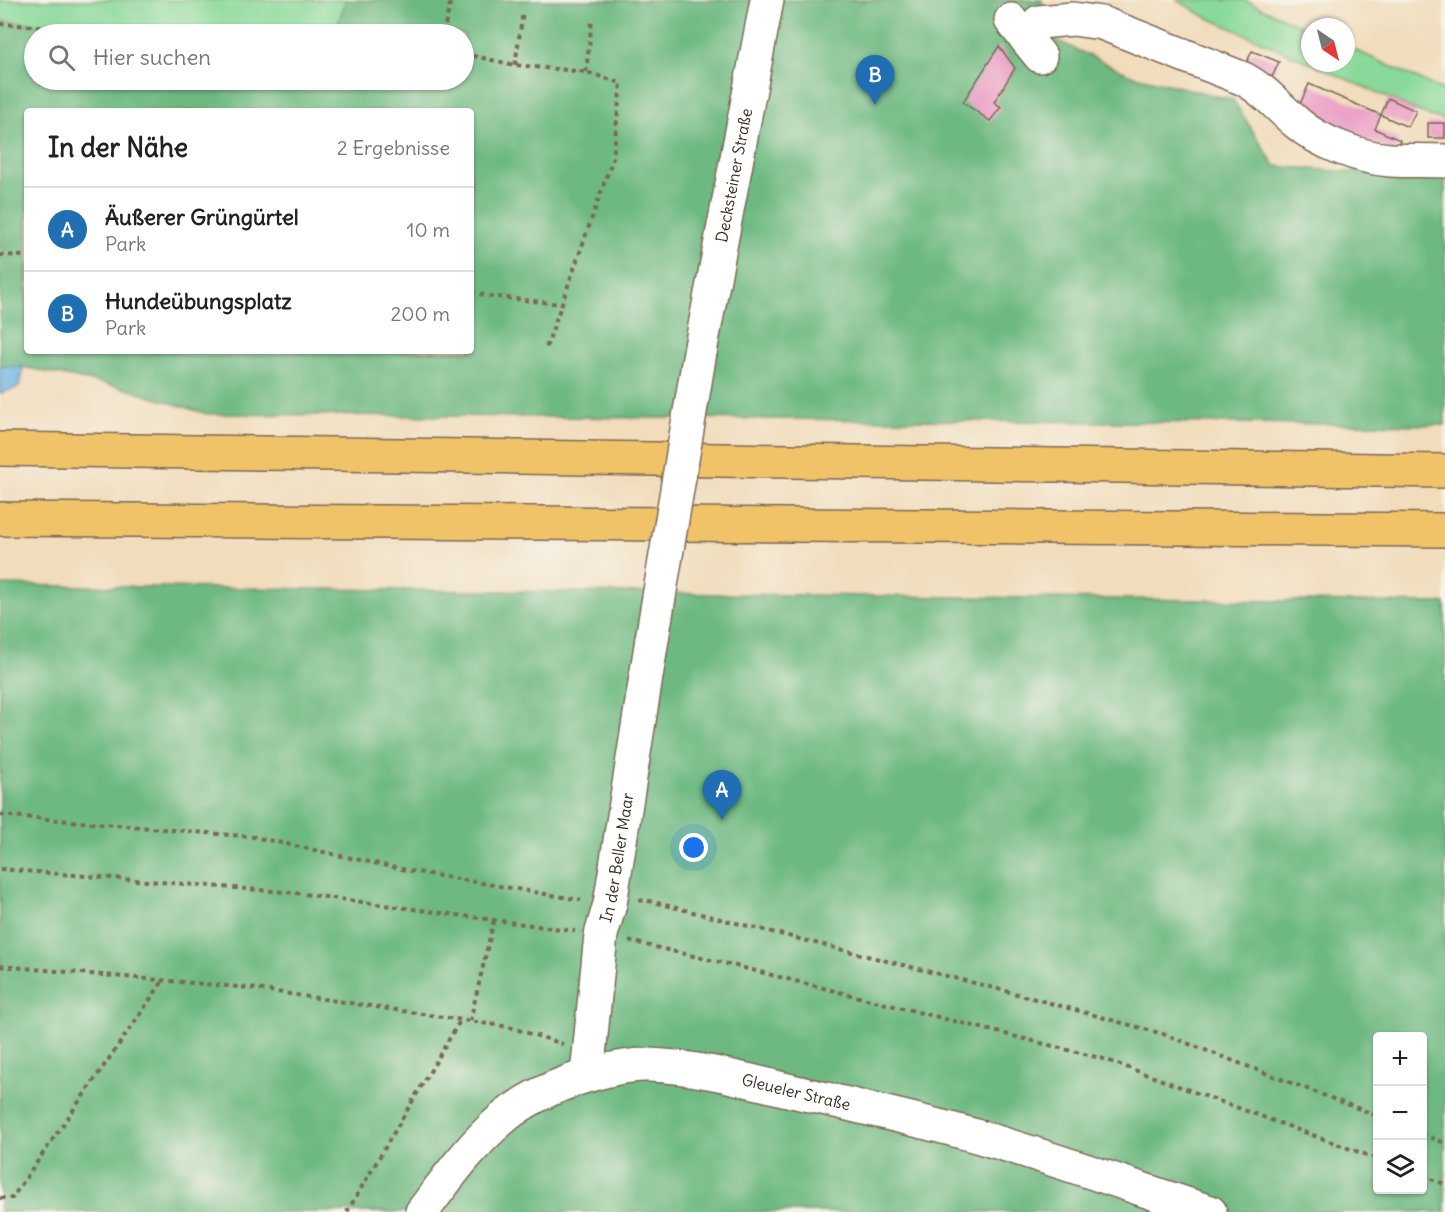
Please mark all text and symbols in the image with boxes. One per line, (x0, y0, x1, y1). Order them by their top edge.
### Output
north arrow (1301, 18, 1355, 72)
search box (24, 24, 474, 90)
icon: search (45, 41, 78, 74)
text: Hier suchen (93, 43, 211, 71)
pin: B (856, 56, 894, 105)
street label: Decksteiner Straße (711, 106, 756, 244)
text: In der Nähe (48, 131, 188, 164)
text: 2 Ergebnisse (337, 135, 450, 160)
text: Äußerer Grüngürtel (105, 203, 299, 231)
text: A (61, 217, 74, 242)
text: 10 m (407, 217, 450, 242)
text: Park (105, 231, 146, 256)
text: Hundeübungsplatz (105, 287, 292, 315)
text: B (61, 301, 74, 326)
text: 200 m (390, 301, 450, 326)
text: Park (105, 315, 146, 340)
pin: A (702, 770, 742, 820)
street label: In der Beller Maar (595, 791, 638, 925)
your location (679, 833, 708, 862)
map controls (1373, 1032, 1427, 1194)
button: + (1373, 1032, 1427, 1086)
street label: Gleueler Straße (740, 1069, 853, 1114)
button: − (1373, 1086, 1427, 1140)
button: layers (1373, 1140, 1427, 1194)

